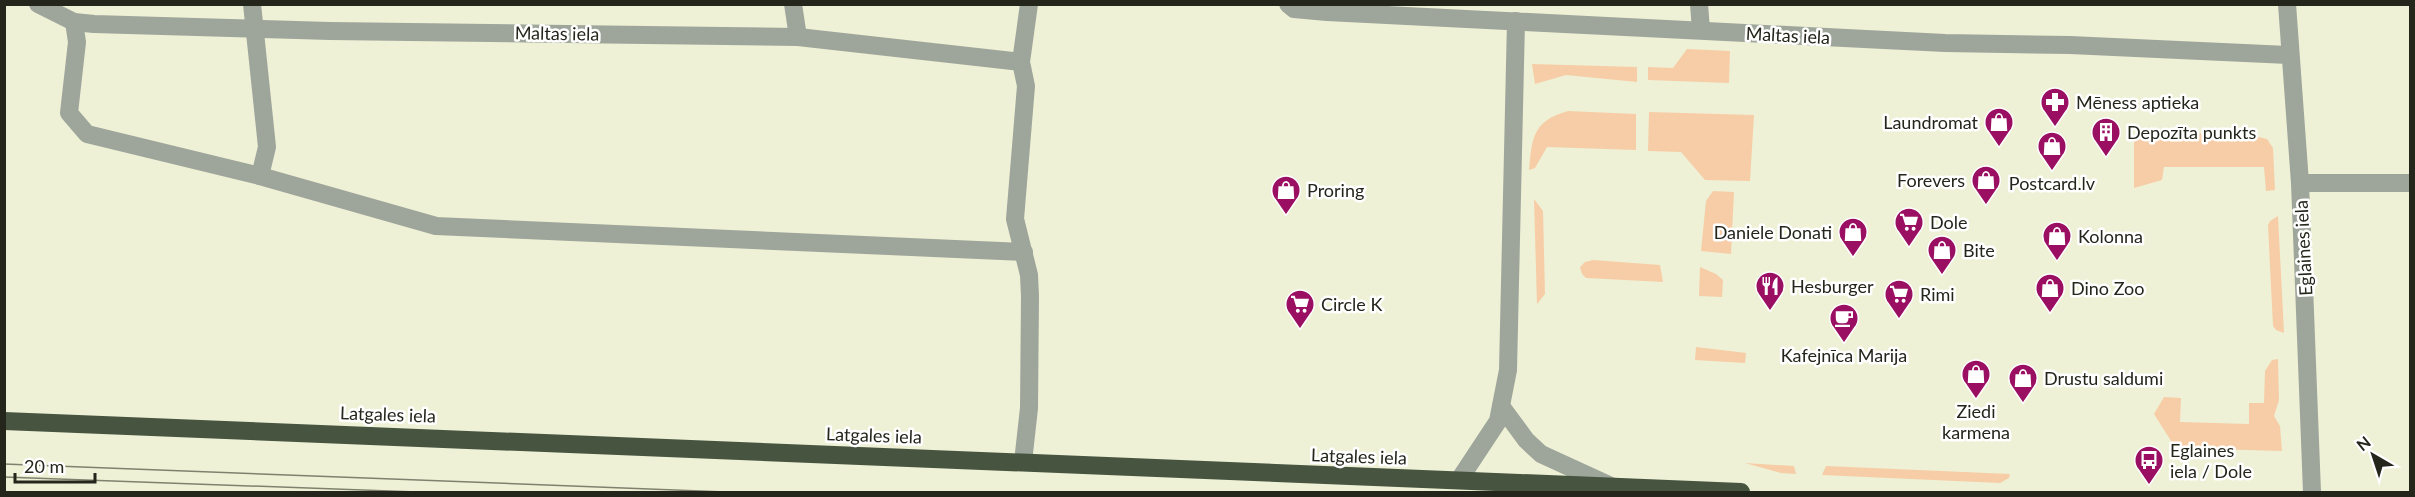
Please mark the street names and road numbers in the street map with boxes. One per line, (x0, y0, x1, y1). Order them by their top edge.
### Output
street label: Maltas iela (515, 21, 599, 45)
street label: Maltas iela (1745, 22, 1831, 48)
street label: Eglaines iela (2290, 199, 2316, 297)
street label: Latgales iela (340, 401, 436, 427)
street label: Latgales iela (826, 422, 922, 448)
street label: Latgales iela (1311, 443, 1407, 469)

